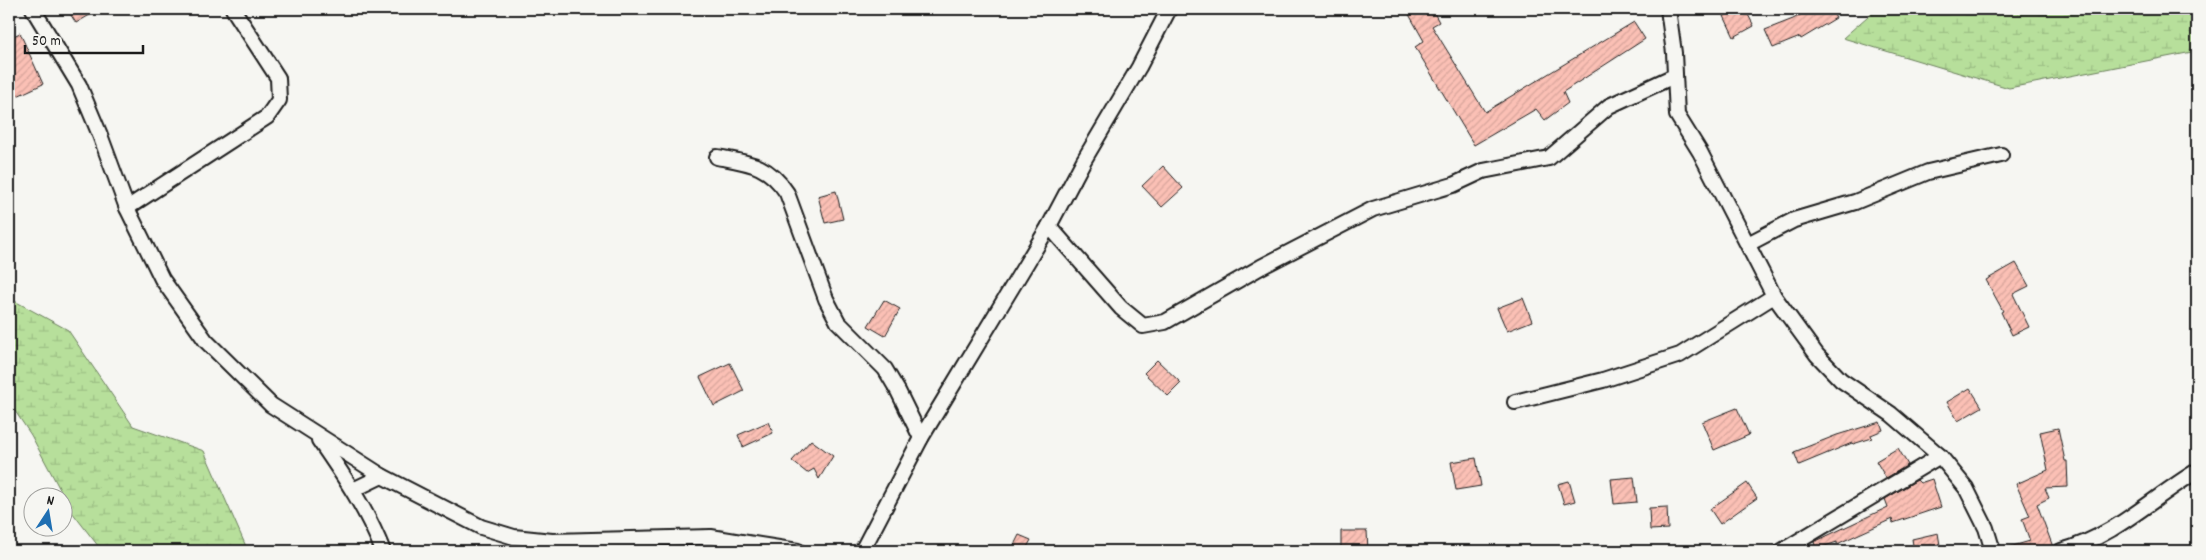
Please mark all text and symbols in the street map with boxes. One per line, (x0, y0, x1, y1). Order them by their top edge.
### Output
scale bar (25, 22, 142, 54)
text: 50 m (32, 31, 61, 53)
north arrow (22, 488, 72, 538)
text: N (45, 491, 56, 512)

